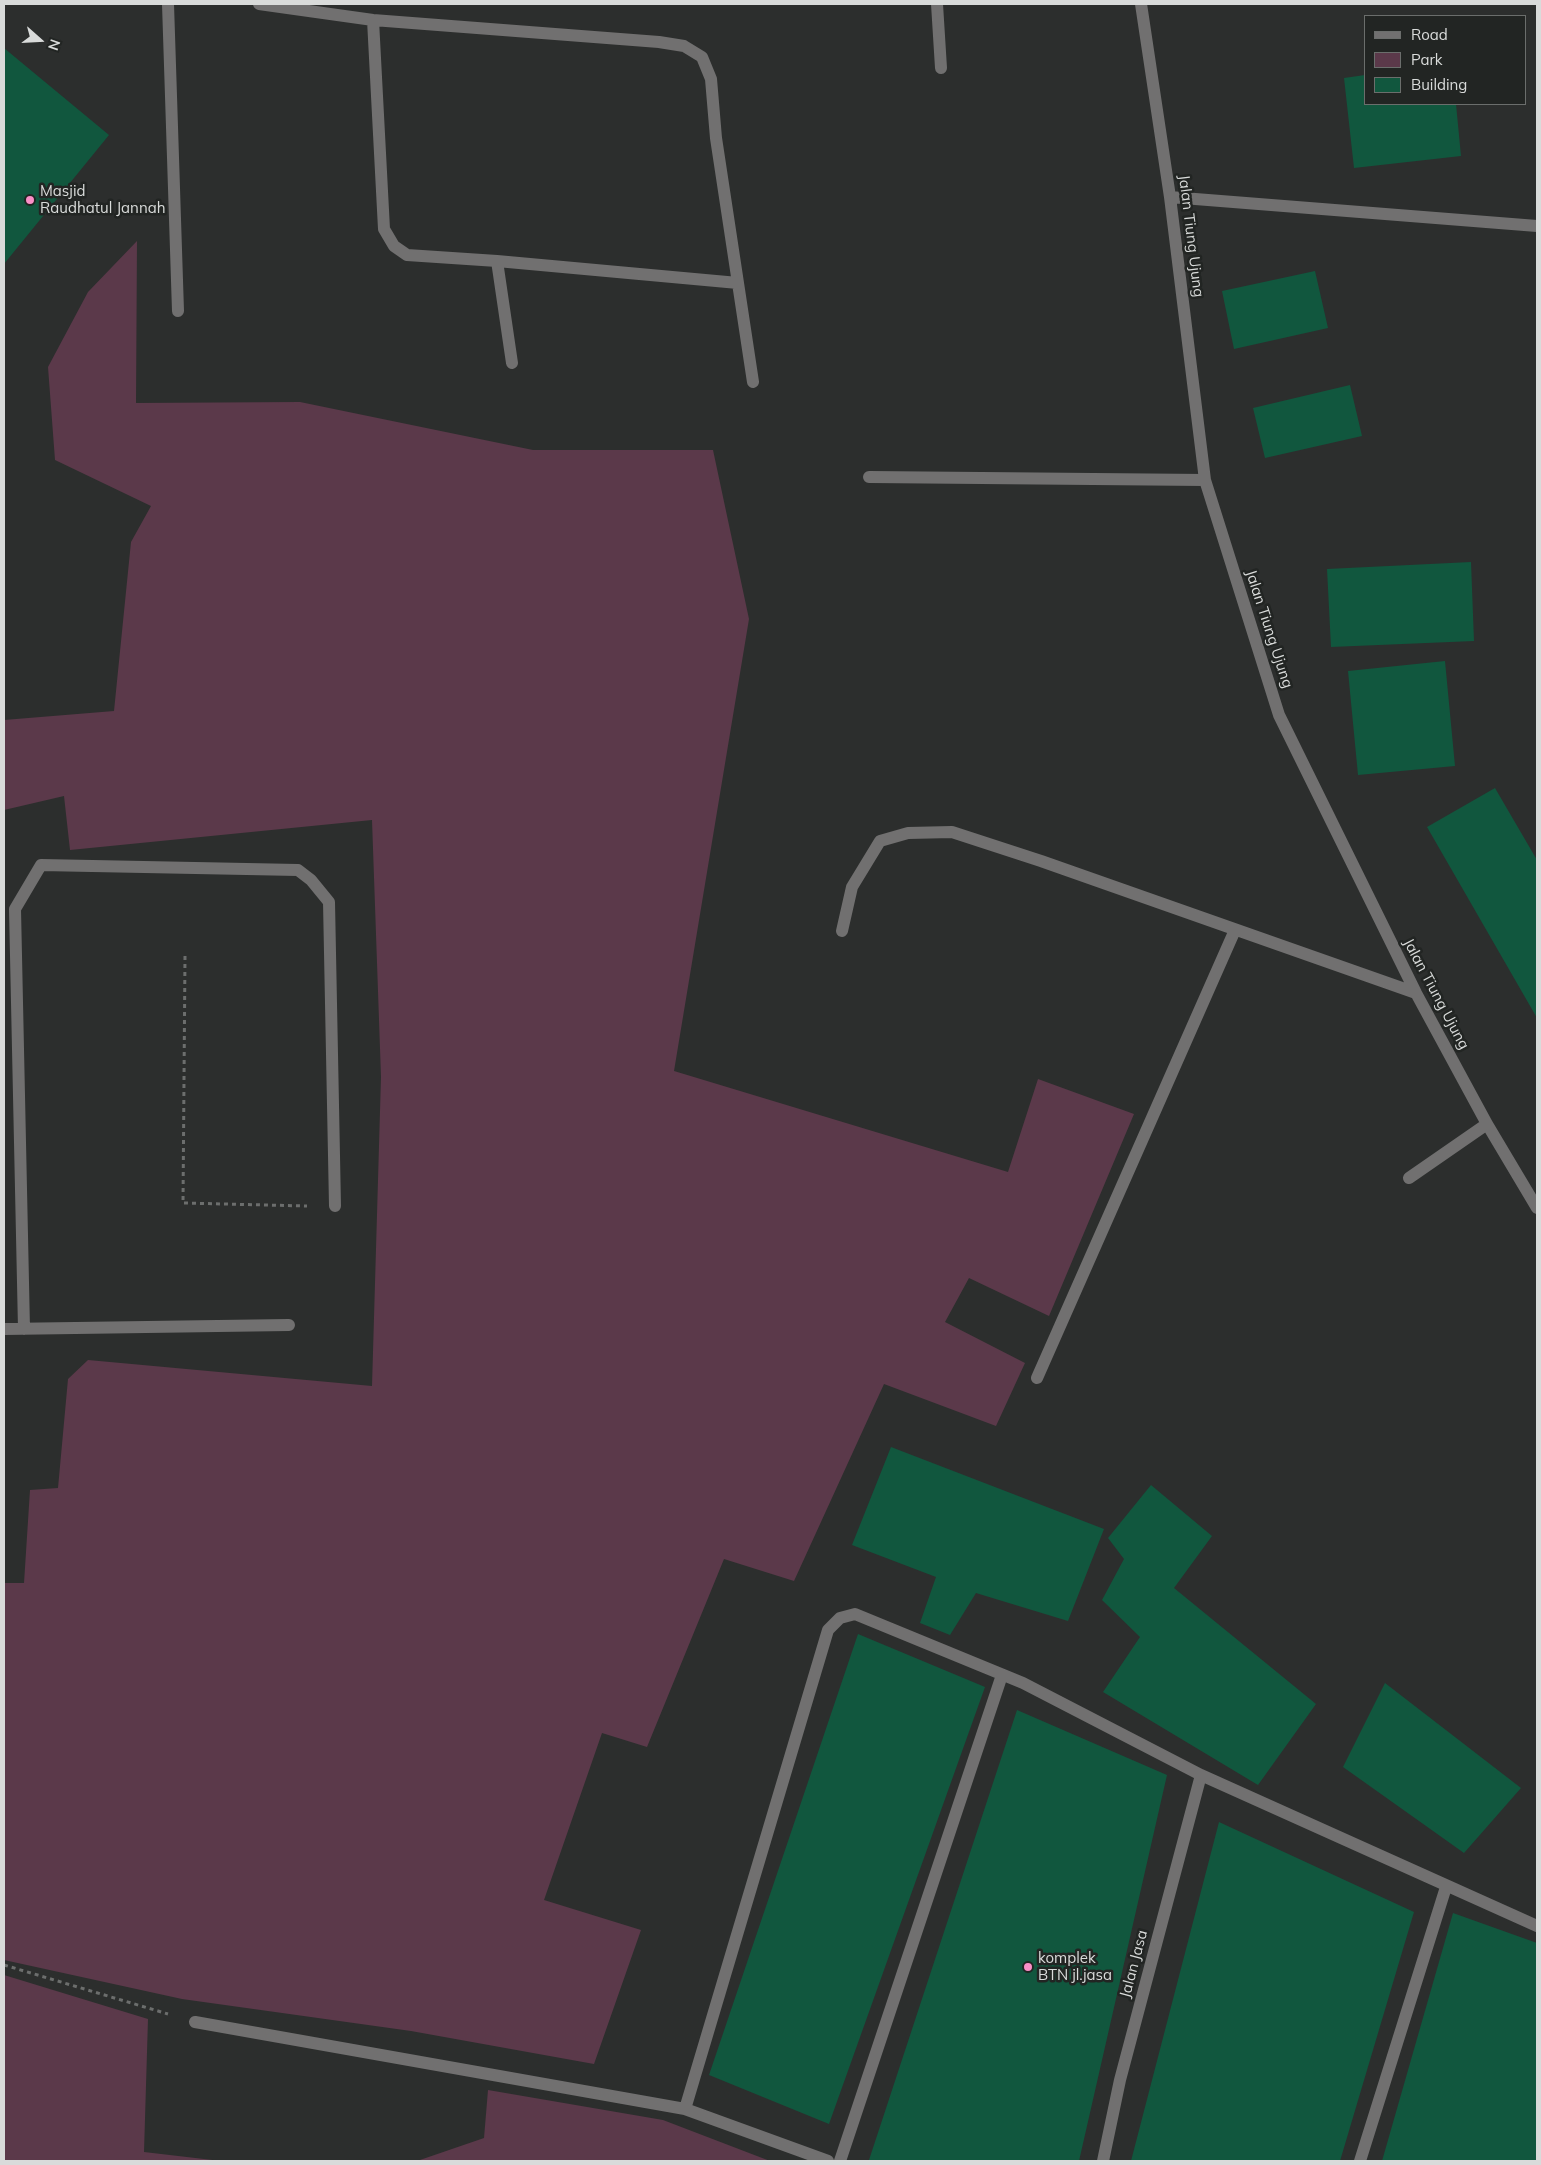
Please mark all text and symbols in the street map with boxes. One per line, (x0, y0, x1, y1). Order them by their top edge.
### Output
north arrow (15, 15, 65, 65)
legend (1364, 15, 1526, 105)
text: Road (1411, 25, 1448, 44)
text: N (44, 37, 64, 53)
text: Park (1411, 50, 1443, 69)
text: Building (1411, 75, 1467, 94)
street label: Jalan Tiung Ujung (1175, 174, 1207, 298)
place label: Masjid Raudhatul Jannah (40, 182, 165, 217)
marker: Masjid Raudhatul Jannah (24, 194, 36, 206)
street label: Jalan Tiung Ujung (1241, 568, 1297, 690)
street label: Jalan Tiung Ujung (1399, 935, 1473, 1053)
street label: Jalan Jasa (1116, 1928, 1152, 2000)
place label: komplek BTN jl.jasa (1038, 1949, 1112, 1984)
marker: komplek BTN jl.jasa (1022, 1961, 1034, 1973)

